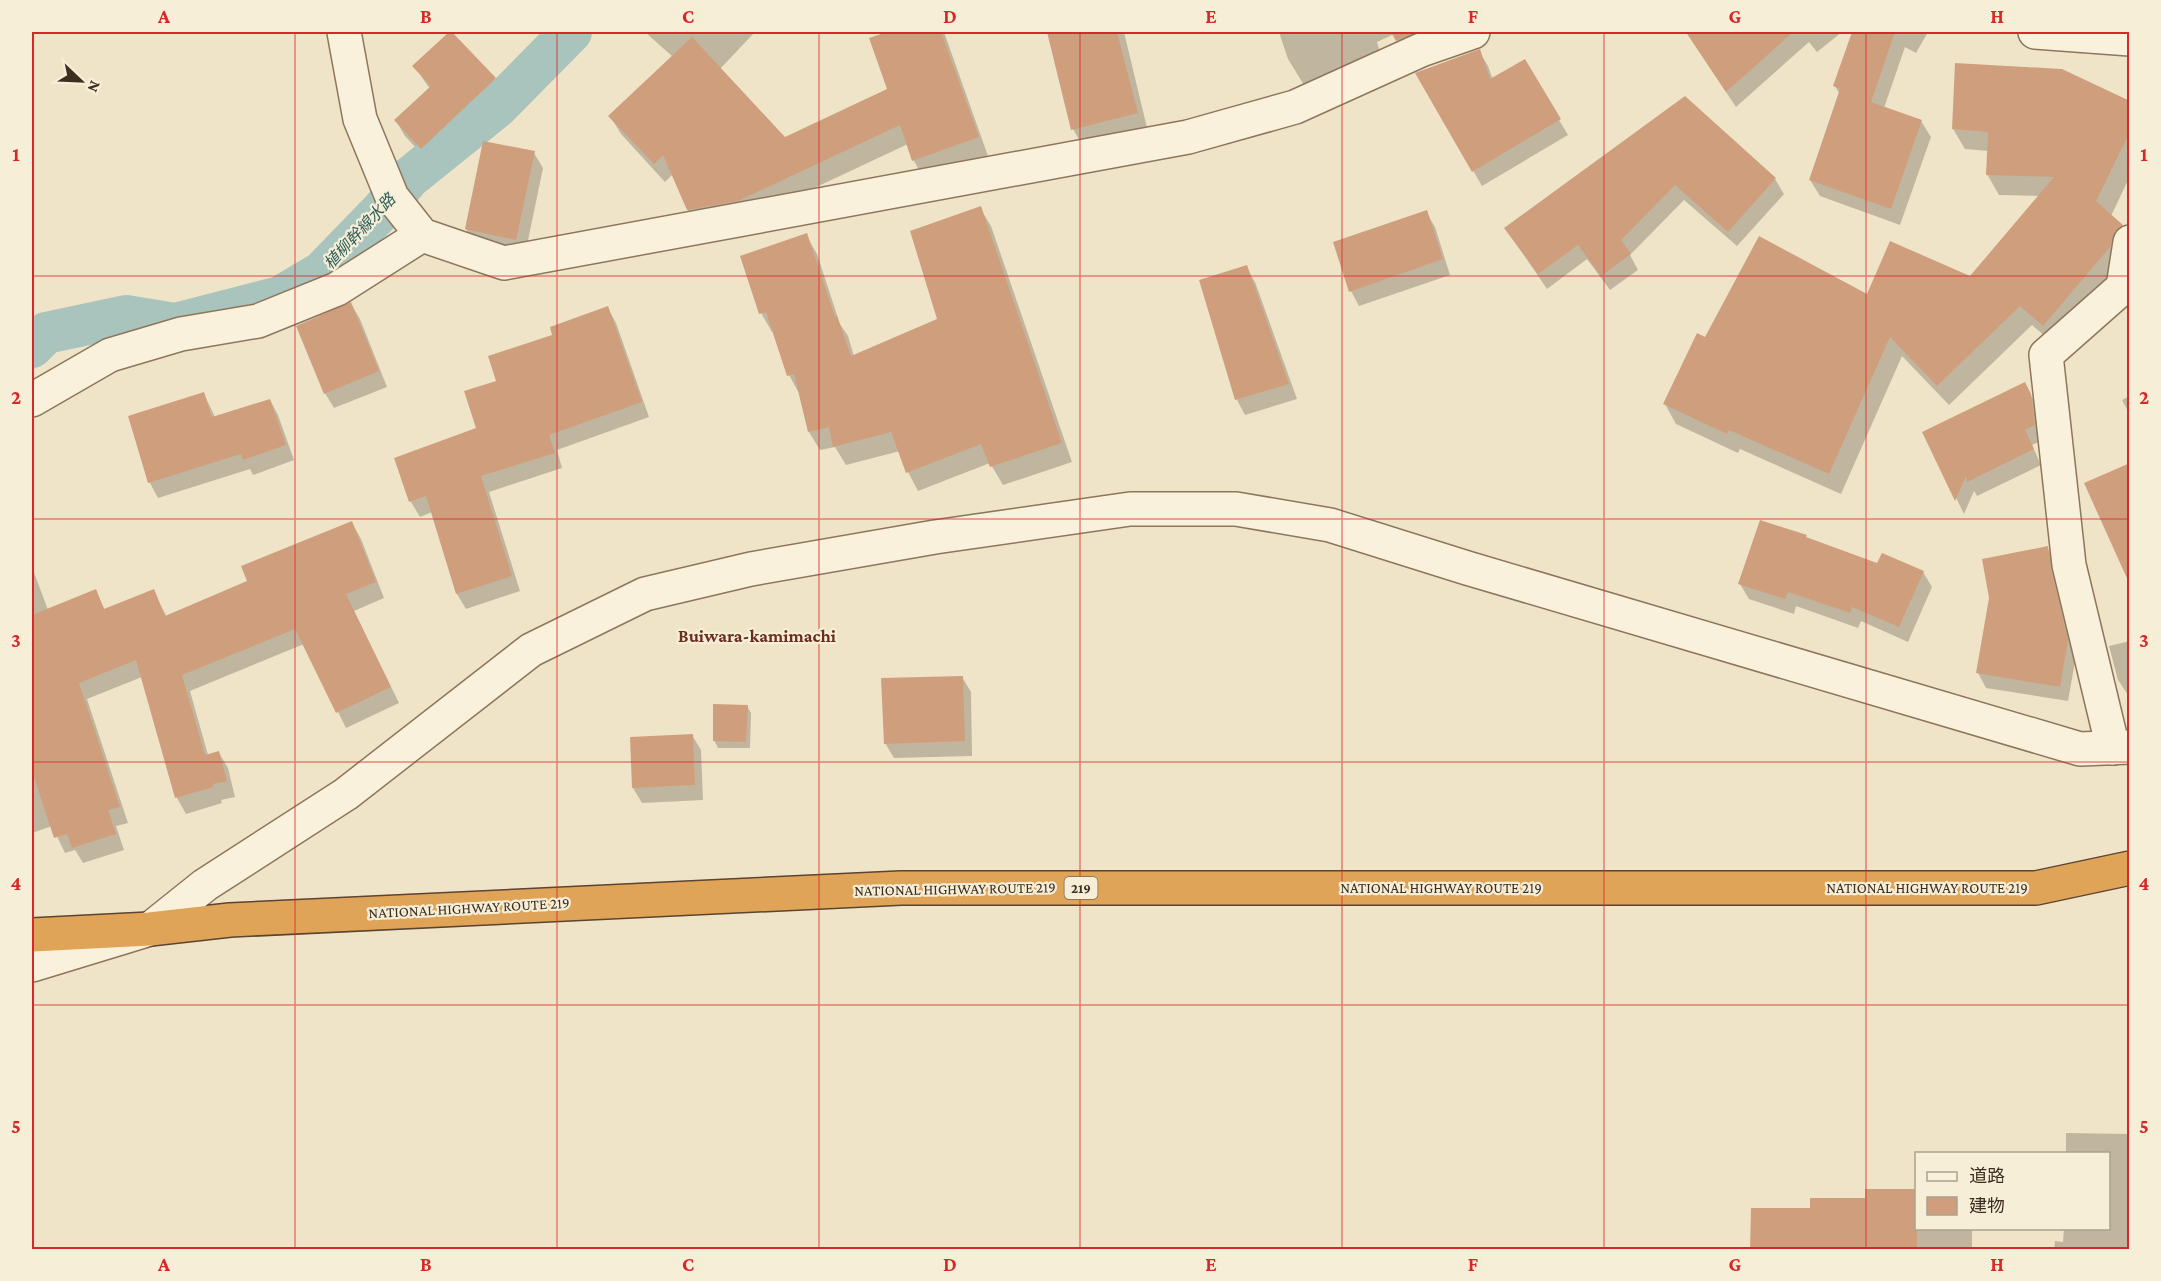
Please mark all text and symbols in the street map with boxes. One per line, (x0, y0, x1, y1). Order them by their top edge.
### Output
text: A (157, 5, 171, 27)
text: B (420, 5, 432, 27)
text: C (682, 5, 694, 27)
text: D (943, 5, 957, 27)
text: E (1205, 5, 1217, 27)
text: F (1468, 5, 1479, 27)
text: G (1729, 5, 1742, 27)
text: H (1990, 5, 2004, 27)
north arrow (51, 51, 111, 111)
text: N (84, 78, 104, 95)
text: 1 (12, 143, 20, 165)
text: 1 (2140, 143, 2148, 165)
water label: 植柳幹線水路 (320, 189, 400, 272)
text: 2 (11, 386, 21, 408)
text: 2 (2139, 386, 2149, 408)
district label: Buiwara-kamimachi (678, 626, 837, 646)
text: 3 (11, 629, 21, 651)
text: 3 (2139, 629, 2149, 651)
text: 4 (11, 872, 22, 894)
text: 4 (2139, 872, 2150, 894)
road number: 219 (1064, 877, 1098, 899)
street label: NATIONAL HIGHWAY ROUTE 219 (854, 879, 1056, 899)
street label: NATIONAL HIGHWAY ROUTE 219 (1340, 880, 1542, 896)
street label: NATIONAL HIGHWAY ROUTE 219 (1826, 880, 2028, 896)
street label: NATIONAL HIGHWAY ROUTE 219 (368, 895, 570, 921)
text: 5 (11, 1115, 21, 1137)
text: 5 (2139, 1115, 2149, 1137)
legend (1915, 1152, 2110, 1230)
text: 道路 (1969, 1166, 2005, 1186)
text: 建物 (1969, 1196, 2005, 1216)
text: A (157, 1253, 171, 1275)
text: B (420, 1253, 432, 1275)
text: C (682, 1253, 694, 1275)
text: D (943, 1253, 957, 1275)
text: E (1205, 1253, 1217, 1275)
text: F (1468, 1253, 1479, 1275)
text: G (1729, 1253, 1742, 1275)
text: H (1990, 1253, 2004, 1275)

